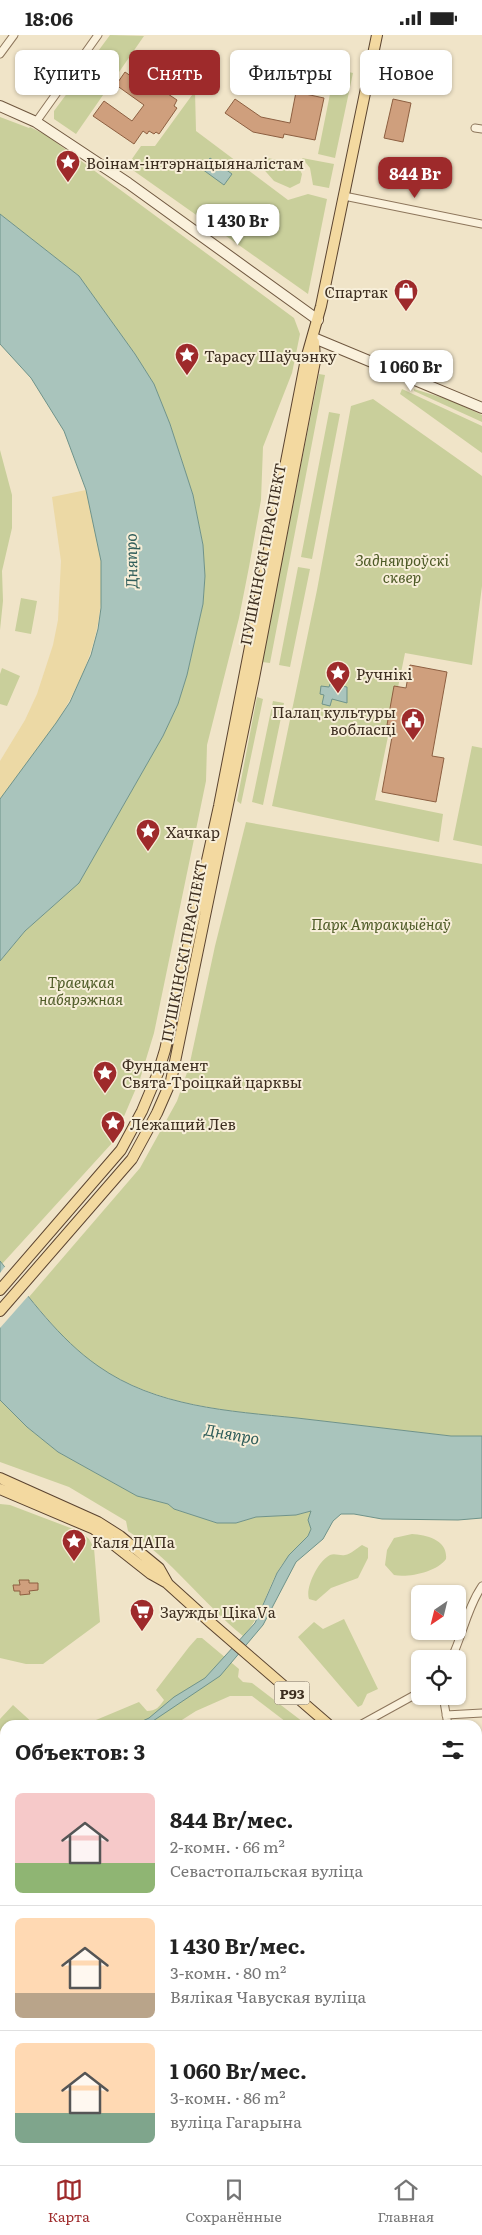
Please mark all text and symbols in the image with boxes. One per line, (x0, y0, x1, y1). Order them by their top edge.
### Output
text: 18:06 (25, 4, 73, 32)
chip: Купить (15, 50, 119, 95)
chip: Снять (129, 50, 220, 95)
chip: Фильтры (230, 50, 350, 95)
chip: Новое (360, 50, 452, 95)
place icon: Воінам-інтэрнацыяналістам (55, 149, 81, 183)
place label: Воінам-інтэрнацыяналістам (86, 151, 304, 174)
pin: 844 Br (374, 156, 456, 199)
text: 844 Br (389, 161, 441, 185)
pin: 1 430 Br (186, 203, 290, 246)
text: 1 430 Br (207, 208, 269, 232)
shop icon: Спартак (393, 278, 419, 312)
place label: Спартак (324, 280, 388, 303)
place icon: Тарасу Шаўчэнку (174, 342, 200, 376)
place label: Тарасу Шаўчэнку (204, 344, 337, 367)
pin: 1 060 Br (359, 349, 463, 392)
text: 1 060 Br (380, 354, 442, 378)
street label: ПУШКІНСКІ ПРАСПЕКТ (233, 461, 291, 647)
water label: Дняпро (118, 533, 142, 589)
park label: Задняпроўскі сквер (355, 548, 450, 588)
place icon: Ручнікі (325, 660, 351, 694)
place label: Ручнікі (356, 662, 412, 685)
place label: Палац культуры вобласці (272, 700, 396, 740)
public building icon: Палац культуры вобласці (400, 707, 426, 741)
place icon: Хачкар (135, 818, 161, 852)
place label: Хачкар (166, 820, 220, 843)
street label: ПУШКІНСКІ ПРАСПЕКТ (154, 858, 212, 1044)
park label: Парк Атракцыёнаў (311, 912, 451, 935)
park label: Траецкая набярэжная (39, 970, 123, 1010)
place label: Фундамент Свята-Троіцкай царквы (122, 1053, 302, 1093)
place icon: Фундамент Свята-Троіцкай царквы (92, 1060, 118, 1094)
place icon: Лежащий Лев (100, 1110, 126, 1144)
place label: Лежащий Лев (130, 1112, 236, 1135)
water label: Дняпро (202, 1416, 262, 1450)
place icon: Каля ДАПа (61, 1528, 87, 1562)
place label: Каля ДАПа (92, 1530, 176, 1553)
north arrow (411, 1585, 466, 1640)
map controls (411, 1585, 466, 1705)
supermarket icon: Заужды ЦікаVа (129, 1598, 155, 1632)
place label: Заужды ЦікаVа (160, 1600, 277, 1623)
button: locate (411, 1650, 466, 1705)
road number: Р93 (274, 1681, 310, 1705)
text: Объектов: 3 (15, 1735, 145, 1766)
icon: filters (439, 1736, 467, 1764)
text: 844 Br/мес. (170, 1803, 293, 1834)
icon: home (55, 1813, 115, 1873)
text: 2-комн. · 66 m² (170, 1834, 285, 1858)
text: Севастопальская вуліца (170, 1858, 363, 1882)
text: 1 430 Br/мес. (170, 1929, 306, 1960)
icon: home (55, 1938, 115, 1998)
text: 3-комн. · 80 m² (170, 1960, 286, 1984)
text: Вялікая Чавуская вуліца (170, 1984, 366, 2008)
text: 1 060 Br/мес. (170, 2054, 307, 2085)
icon: home (55, 2063, 115, 2123)
text: 3-комн. · 86 m² (170, 2085, 286, 2109)
text: вуліца Гагарына (170, 2109, 302, 2133)
tab: Карта (48, 2176, 90, 2226)
tab: Сохранённые (185, 2176, 282, 2226)
tab: Главная (377, 2176, 434, 2226)

